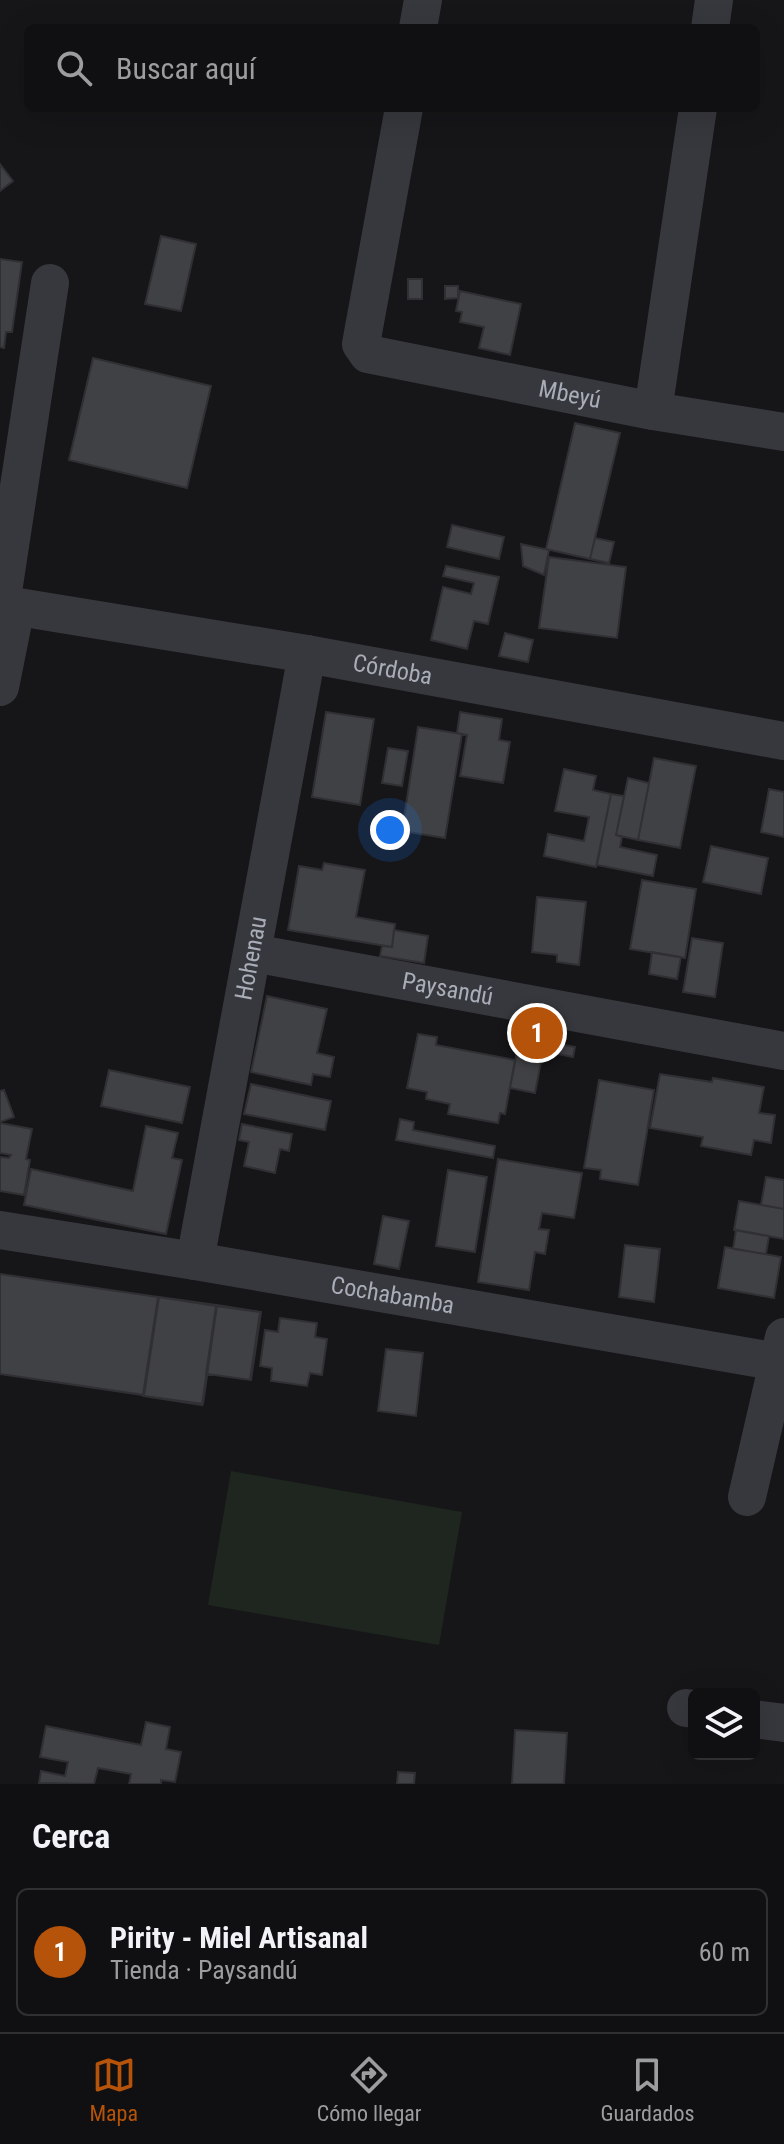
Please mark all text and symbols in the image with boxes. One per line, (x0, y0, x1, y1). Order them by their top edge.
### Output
search box (24, 24, 760, 112)
icon: search (52, 46, 96, 90)
text: Buscar aquí (116, 51, 256, 86)
street label: Mbeyú (536, 375, 603, 414)
street label: Córdoba (351, 649, 434, 691)
your location (370, 810, 410, 850)
street label: Hohenau (229, 914, 272, 1002)
street label: Paysandú (400, 967, 496, 1011)
pin: 1 (511, 1003, 563, 1063)
street label: Cochabamba (329, 1271, 456, 1320)
map controls (688, 1688, 760, 1760)
button: layers (688, 1688, 760, 1760)
text: Cerca (32, 1816, 110, 1856)
text: Pirity - Miel Artisanal (110, 1920, 368, 1955)
text: 1 (53, 1937, 67, 1967)
text: 60 m (699, 1937, 750, 1967)
text: Tienda · Paysandú (110, 1955, 298, 1985)
tab: Mapa (89, 2053, 138, 2126)
tab: Cómo llegar (317, 2053, 422, 2126)
tab: Guardados (600, 2053, 695, 2126)

